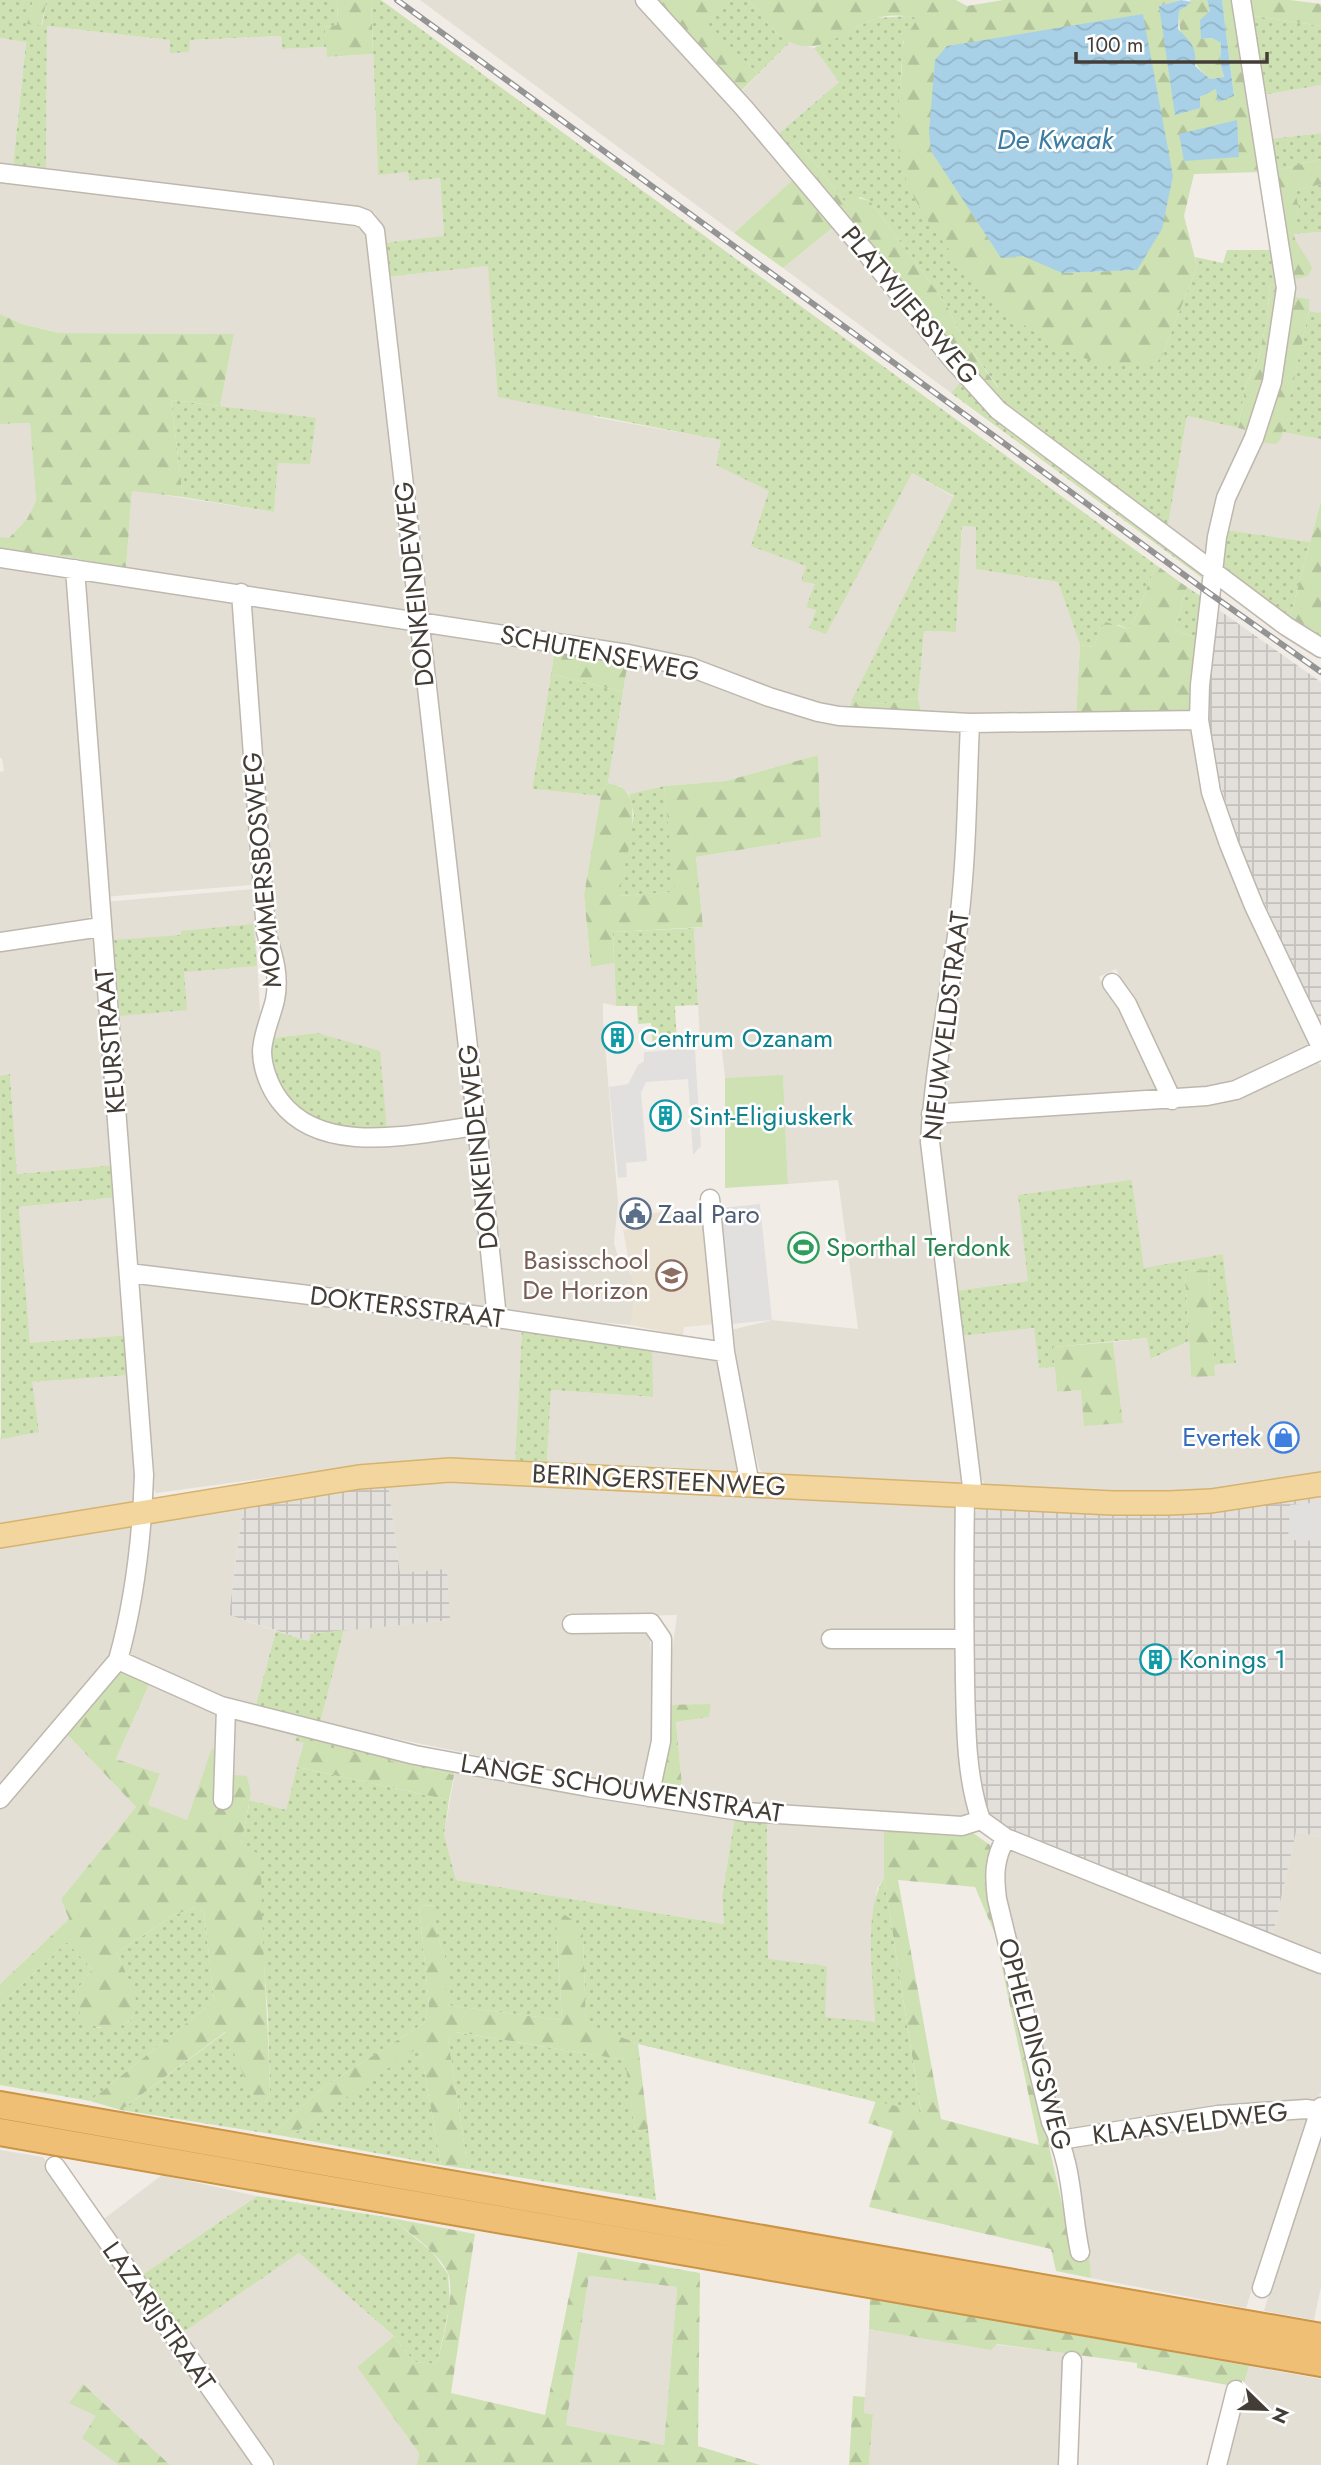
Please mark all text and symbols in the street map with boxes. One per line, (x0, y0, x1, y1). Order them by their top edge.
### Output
scale bar (1076, 21, 1267, 65)
text: 100 m (1086, 30, 1143, 60)
water label: De Kwaak (997, 119, 1114, 160)
street label: PLATWIJERSWEG (832, 217, 988, 393)
street label: DONKEINDEWEG (384, 480, 444, 688)
street label: SCHUTENSEWEG (497, 615, 703, 691)
street label: MOMMERSBOSWEG (233, 751, 291, 989)
street label: NIEUWVELDSTRAAT (913, 909, 979, 1143)
street label: KEURSTRAAT (85, 967, 135, 1115)
place label: Centrum Ozanam (640, 1019, 833, 1057)
building icon: Centrum Ozanam (600, 1021, 634, 1055)
street label: DONKEINDEWEG (448, 1043, 508, 1251)
place label: Sint-Eligiuskerk (689, 1097, 853, 1135)
building icon: Sint-Eligiuskerk (649, 1099, 683, 1133)
place label: Zaal Paro (658, 1195, 760, 1233)
public building icon: Zaal Paro (618, 1197, 652, 1231)
place label: Sporthal Terdonk (826, 1228, 1011, 1266)
sports icon: Sporthal Terdonk (786, 1230, 820, 1264)
place label: Basisschool De Horizon (522, 1241, 649, 1309)
school or university icon: Basisschool De Horizon (655, 1258, 689, 1292)
street label: DOKTERSSTRAAT (308, 1276, 506, 1338)
place label: Evertek (1182, 1418, 1262, 1456)
shop icon: Evertek (1267, 1420, 1301, 1454)
street label: BERINGERSTEENWEG (531, 1454, 787, 1506)
place label: Konings 1 (1179, 1640, 1286, 1678)
building icon: Konings 1 (1139, 1642, 1173, 1676)
street label: LANGE SCHOUWENSTRAAT (458, 1744, 786, 1832)
street label: OPHELDINGSWEG (988, 1934, 1082, 2154)
street label: KLAASVELDWEG (1090, 2092, 1290, 2154)
street label: LAZARIJSTRAAT (93, 2234, 225, 2398)
north arrow (1230, 2374, 1300, 2444)
text: N (1265, 2403, 1296, 2428)

